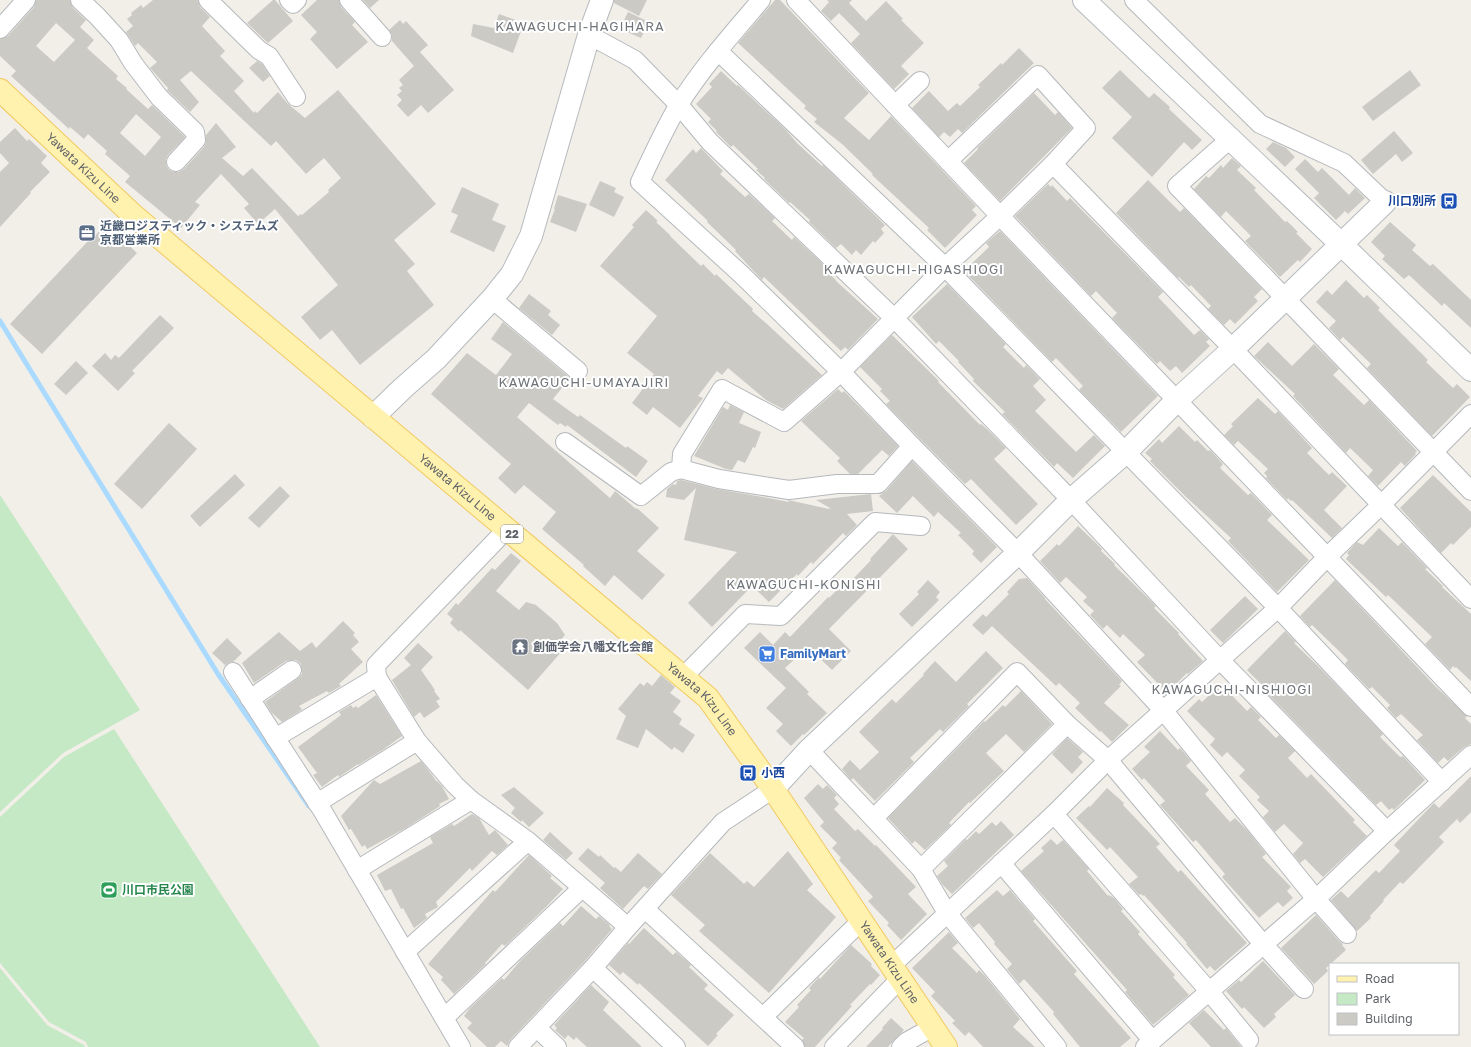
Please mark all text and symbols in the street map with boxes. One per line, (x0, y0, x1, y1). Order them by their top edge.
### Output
district label: KAWAGUCHI-HAGIHARA (495, 18, 665, 34)
street label: Yawata Kizu Line (43, 129, 124, 206)
bus stop icon: 川口別所 (1439, 191, 1459, 211)
place label: 川口別所 (1388, 193, 1436, 208)
place label: 近畿ロジスティック・システムズ 京都営業所 (100, 218, 279, 247)
office icon: 近畿ロジスティック・システムズ 京都営業所 (77, 223, 97, 243)
district label: KAWAGUCHI-HIGASHIOGI (824, 261, 1004, 277)
district label: KAWAGUCHI-UMAYAJIRI (499, 374, 669, 390)
street label: Yawata Kizu Line (416, 450, 499, 524)
road number: 22 (501, 525, 523, 543)
district label: KAWAGUCHI-KONISHI (726, 576, 882, 592)
temple icon: 創価学会八幡文化会館 (510, 637, 530, 657)
place label: 創価学会八幡文化会館 (533, 639, 653, 654)
supermarket icon: FamilyMart (757, 644, 777, 664)
place label: FamilyMart (780, 646, 846, 661)
street label: Yawata Kizu Line (664, 659, 741, 739)
district label: KAWAGUCHI-NISHIOGI (1152, 681, 1312, 697)
bus stop icon: 小西 (738, 763, 758, 783)
place label: 小西 (761, 765, 785, 780)
sports icon: 川口市民公園 (99, 880, 119, 900)
place label: 川口市民公園 (122, 882, 194, 897)
street label: Yawata Kizu Line (857, 918, 923, 1006)
legend (1329, 963, 1459, 1035)
text: Road (1365, 971, 1394, 986)
text: Park (1365, 991, 1391, 1006)
text: Building (1365, 1011, 1413, 1026)

